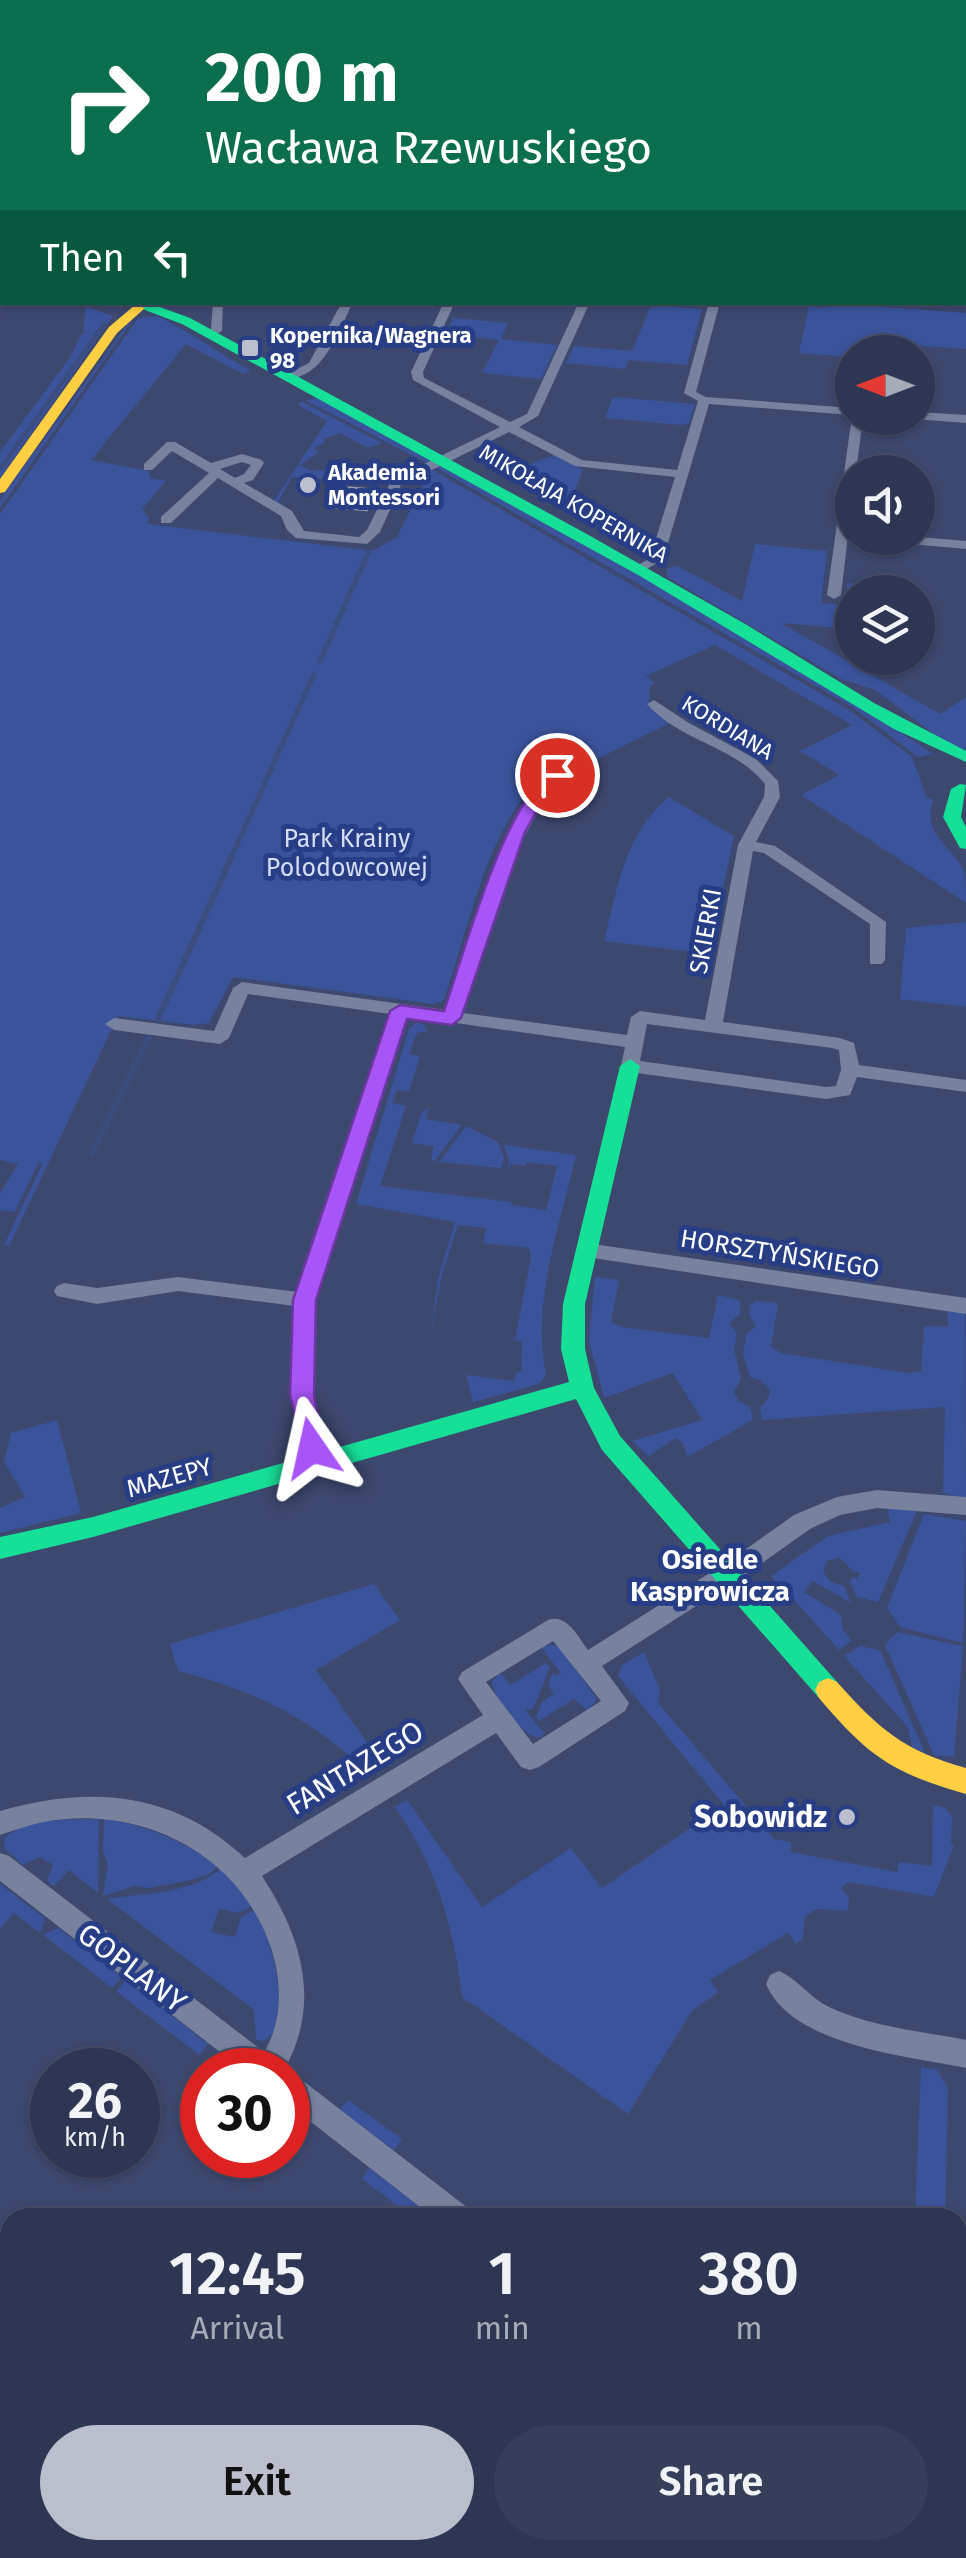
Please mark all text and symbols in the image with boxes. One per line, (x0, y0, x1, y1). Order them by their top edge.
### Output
text: 200 m (205, 36, 399, 120)
icon: right (40, 40, 170, 170)
text: Wacława Rzewuskiego (205, 121, 652, 175)
icon: left (145, 230, 200, 285)
text: Then (40, 235, 125, 281)
place label: Kopernika/Wagnera 98 (270, 322, 472, 374)
north arrow (835, 335, 935, 435)
map controls (835, 335, 935, 675)
marker: Kopernika/Wagnera 98 (239, 337, 261, 359)
street label: MIKOŁAJA KOPERNIKA (475, 438, 673, 569)
button: sound (835, 455, 935, 555)
place label: Akademia Montessori (327, 459, 440, 511)
marker: Akademia Montessori (297, 474, 319, 496)
button: layers (835, 575, 935, 675)
street label: KORDIANA (677, 690, 779, 765)
pin (515, 733, 600, 818)
icon: arrive (530, 748, 585, 803)
park label: Park Krainy Polodowcowej (266, 824, 428, 883)
street label: SKIERKI (684, 886, 728, 976)
street label: HORSZTYŃSKIEGO (678, 1222, 882, 1285)
position arrow (260, 1396, 364, 1500)
street label: MAZEPY (123, 1451, 216, 1504)
district label: Osiedle Kasprowicza (630, 1543, 790, 1608)
street label: FANTAZEGO (280, 1713, 430, 1823)
place label: Sobowidz (694, 1799, 827, 1835)
marker: Sobowidz (836, 1806, 858, 1828)
street label: GOPLANY (71, 1916, 194, 2021)
speed limit sign: 30 (180, 2048, 310, 2178)
text: 26 (68, 2071, 122, 2131)
text: km/h (64, 2123, 126, 2153)
text: 12:45 (169, 2238, 306, 2310)
text: 1 (489, 2238, 516, 2310)
text: 380 (699, 2238, 799, 2310)
text: Arrival (190, 2309, 284, 2347)
text: min (475, 2309, 530, 2347)
text: m (735, 2309, 763, 2347)
button: Exit (40, 2425, 474, 2540)
button: Share (494, 2425, 928, 2540)

